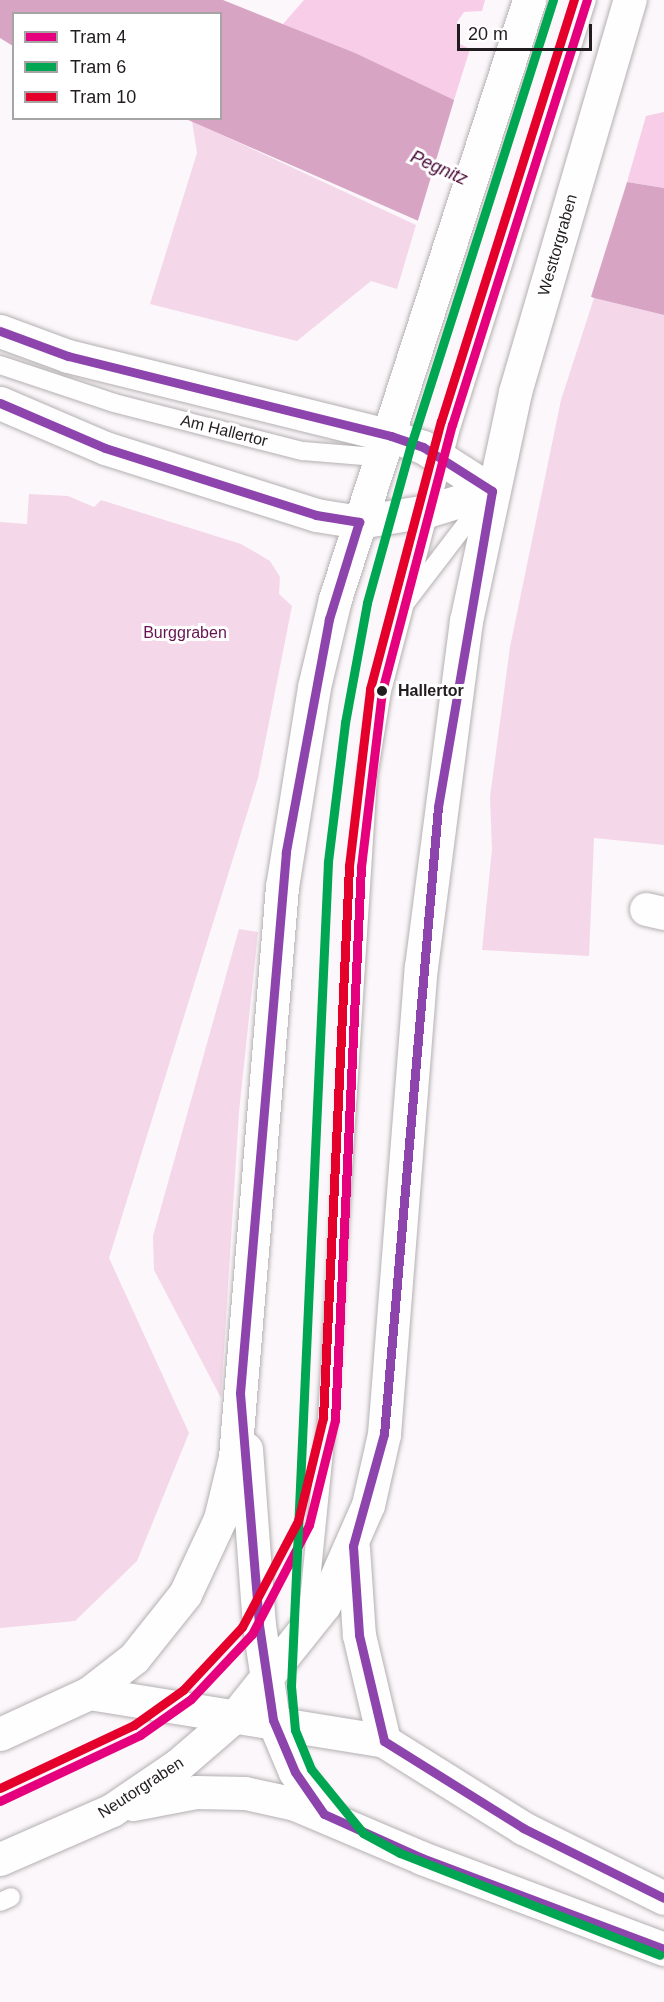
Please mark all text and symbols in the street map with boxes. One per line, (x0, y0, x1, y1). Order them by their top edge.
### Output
legend (12, 12, 222, 120)
scale bar (460, 12, 595, 50)
text: 20 m (468, 24, 508, 44)
text: Tram 4 (70, 27, 126, 47)
text: Tram 6 (70, 57, 126, 77)
text: Tram 10 (70, 87, 136, 107)
water label: Pegnitz (407, 146, 471, 190)
street label: Westtorgraben (534, 192, 582, 298)
street label: Am Hallertor (179, 411, 269, 451)
park label: Burggraben (143, 623, 227, 643)
marker: Hallertor (371, 680, 393, 702)
place label: Hallertor (398, 681, 464, 701)
street label: Neutorgraben (95, 1753, 187, 1823)

